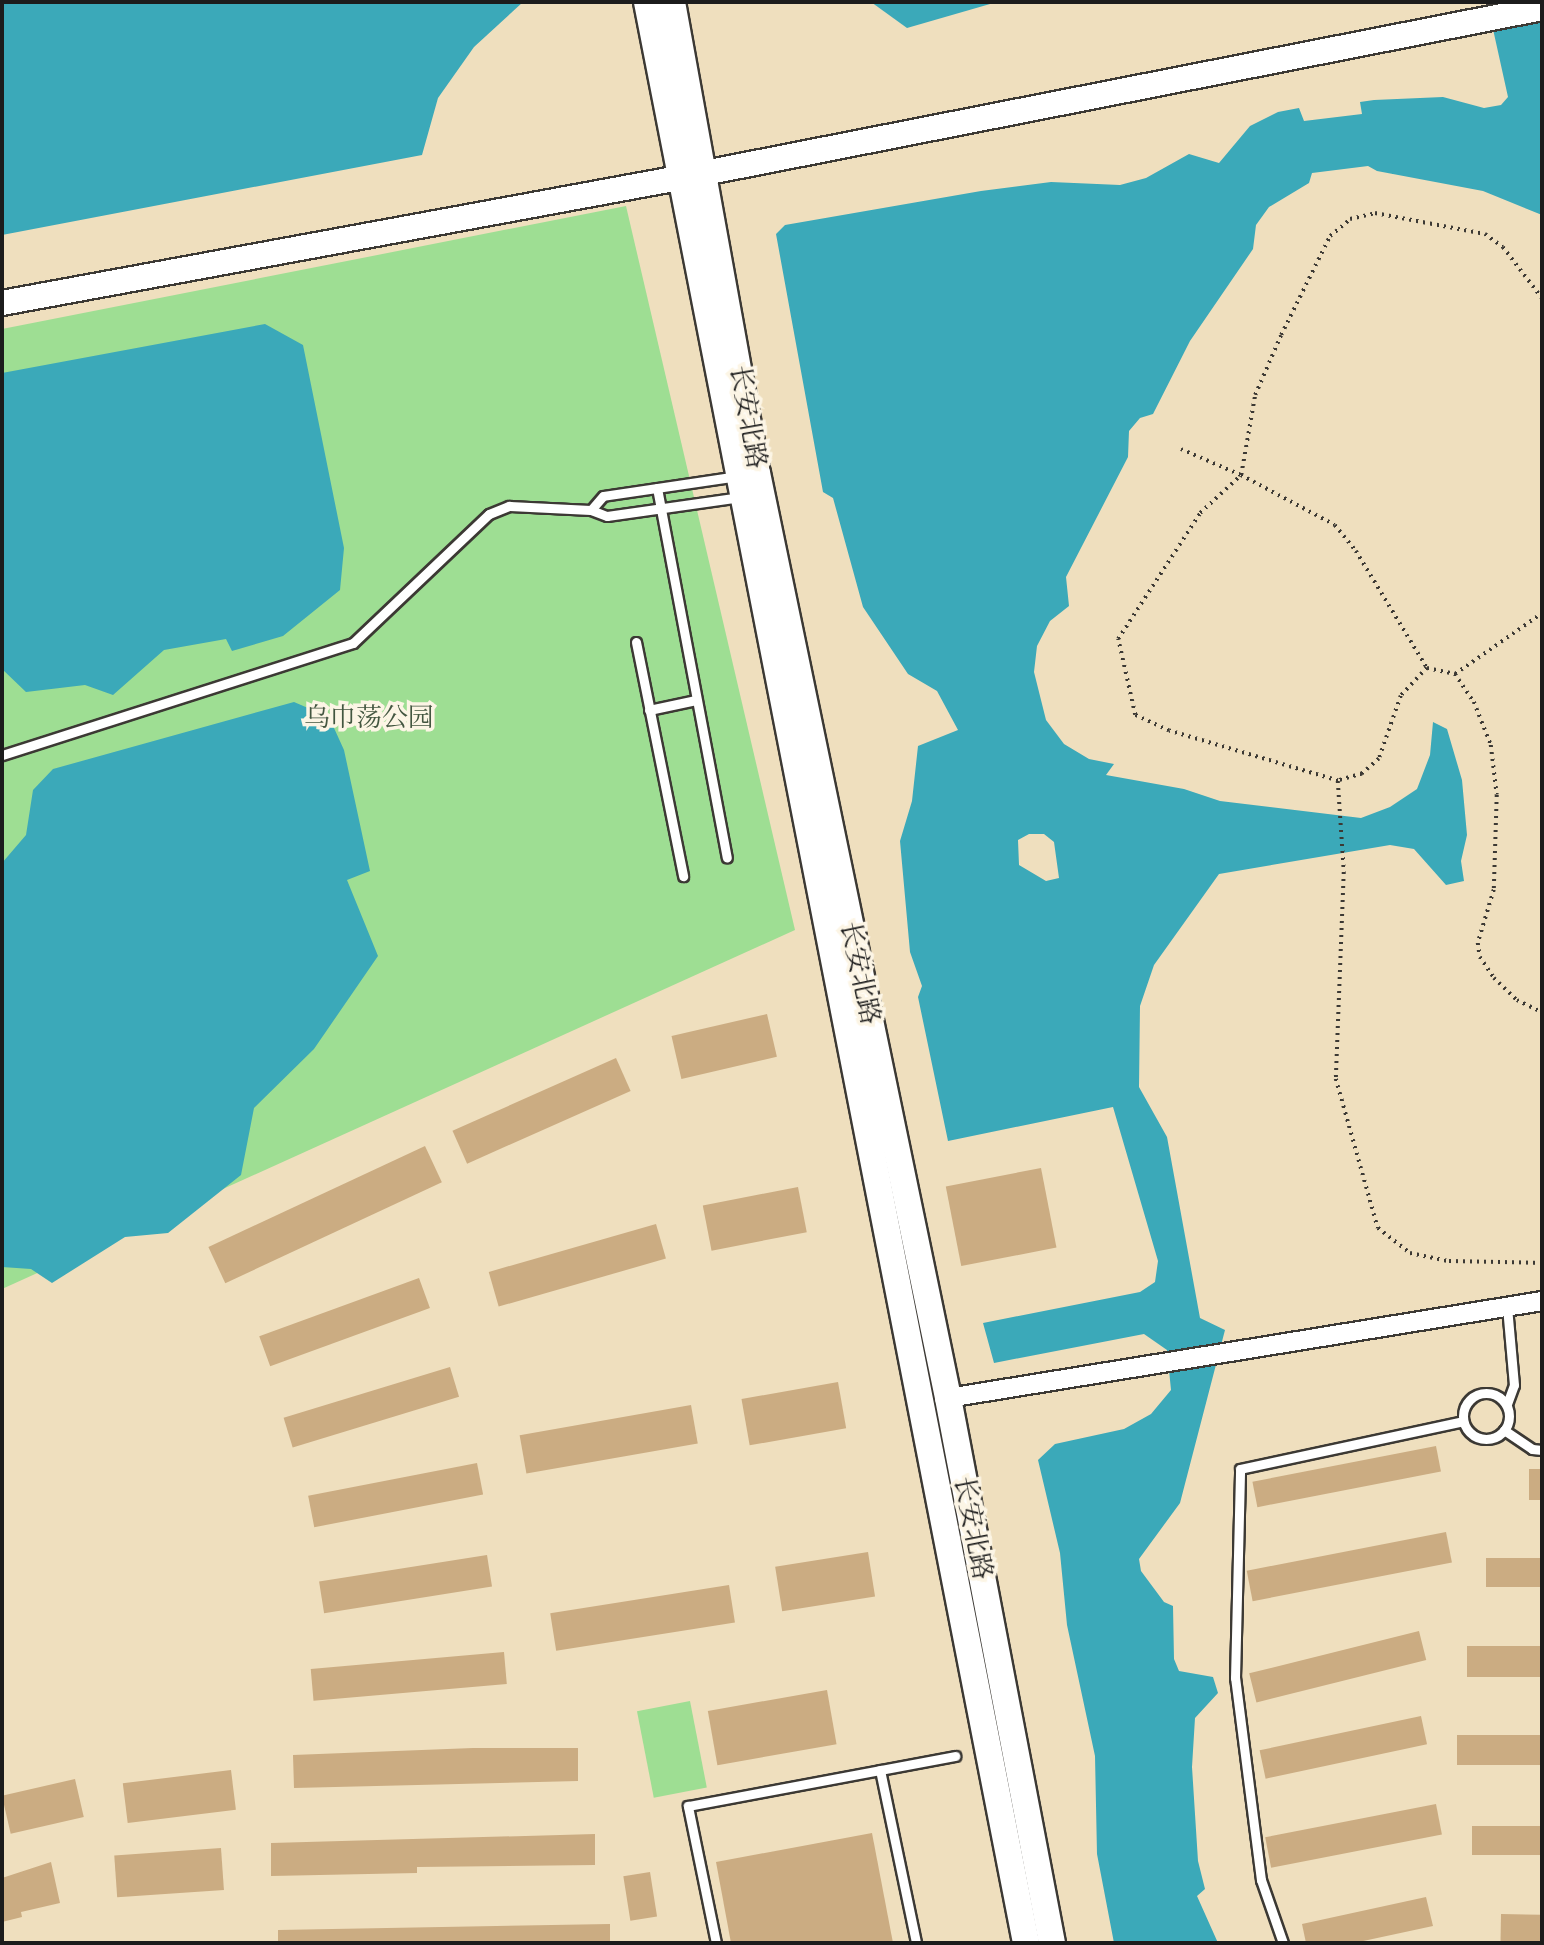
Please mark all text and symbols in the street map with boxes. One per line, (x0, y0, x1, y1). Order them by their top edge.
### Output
street label: 长安北路 (724, 363, 772, 471)
park label: 乌巾荡公园 (304, 702, 434, 734)
street label: 长安北路 (834, 919, 886, 1027)
street label: 长安北路 (948, 1474, 998, 1582)

